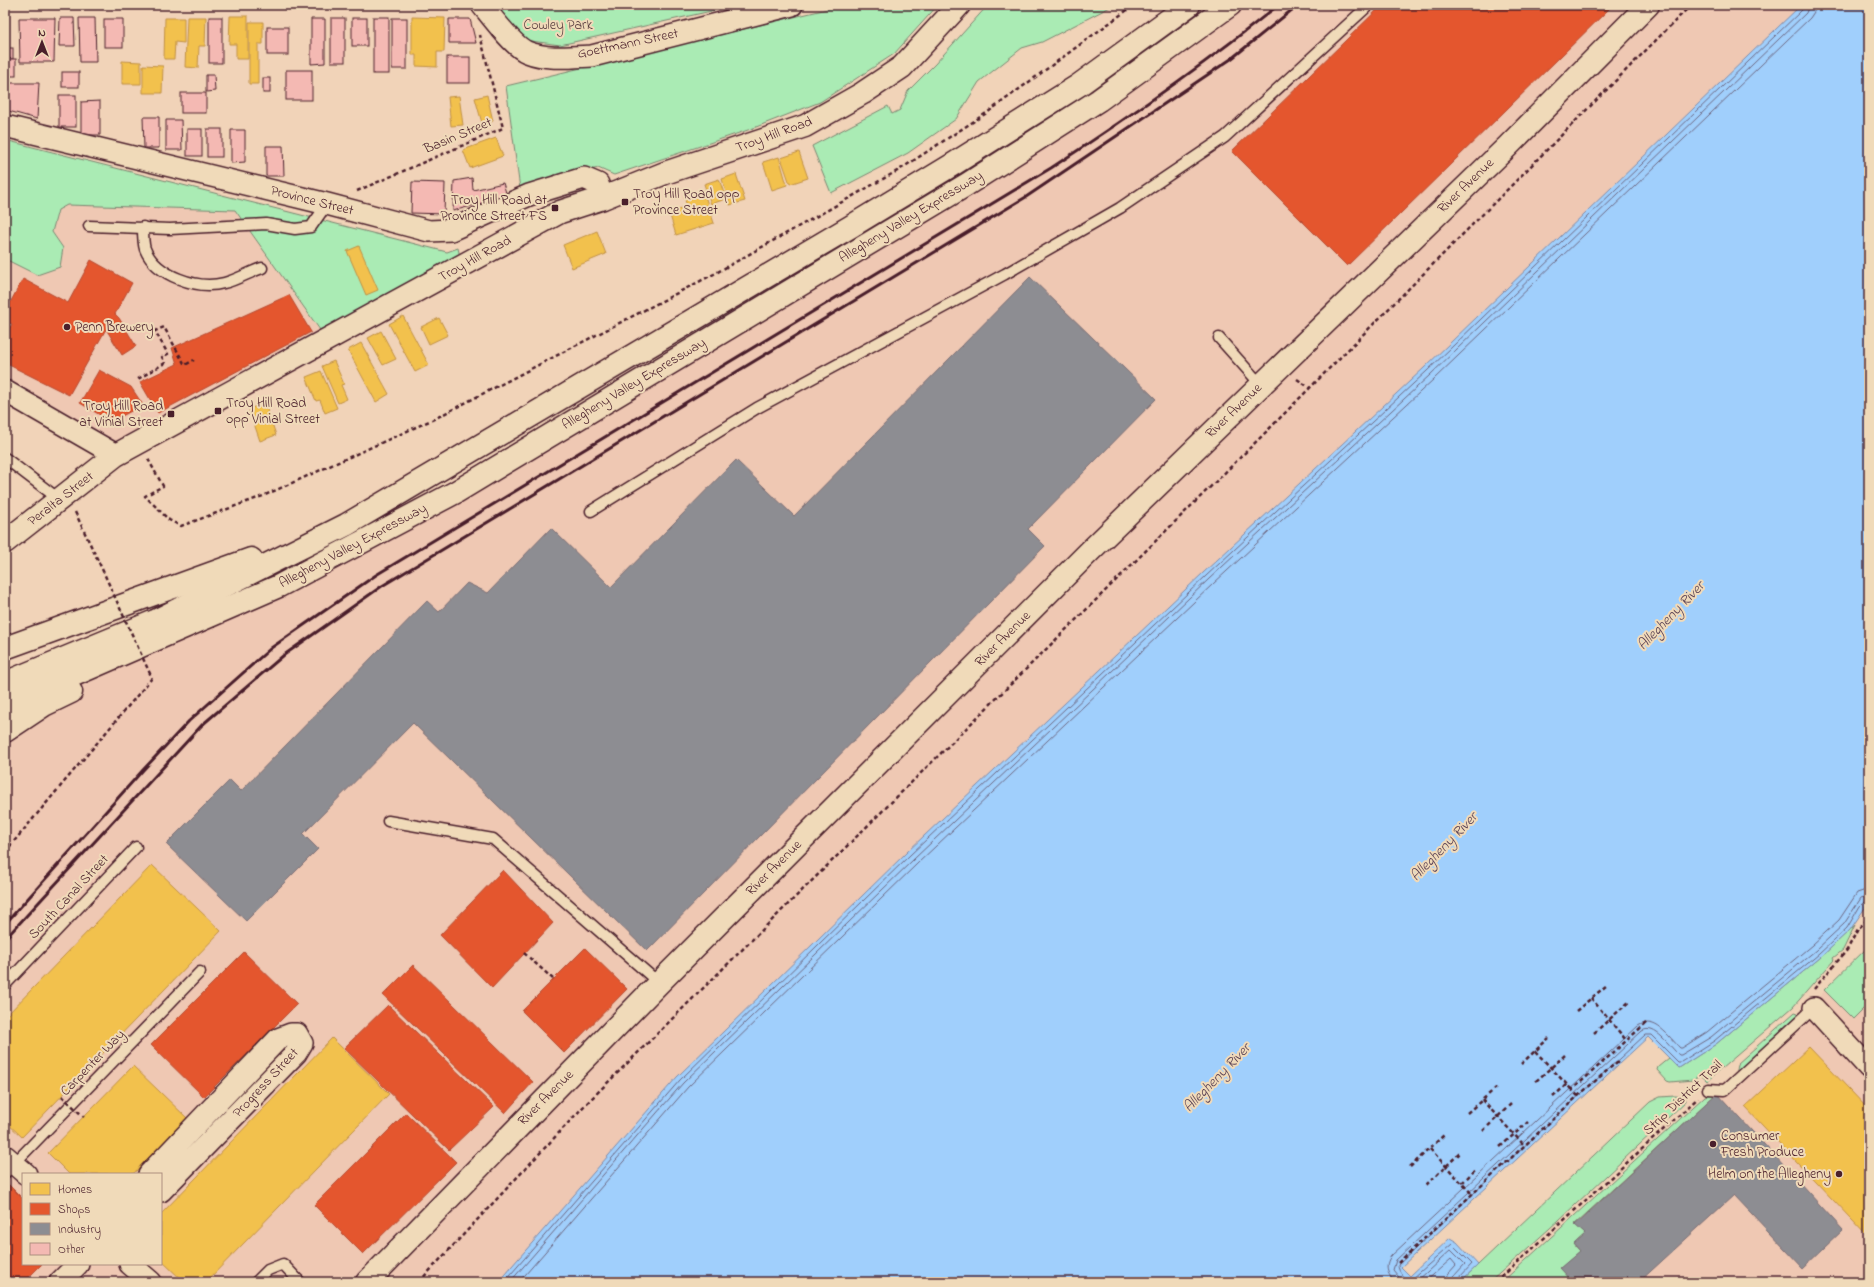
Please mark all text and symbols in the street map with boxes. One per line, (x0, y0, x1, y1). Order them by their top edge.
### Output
park label: Cowley Park (523, 15, 593, 37)
north arrow (22, 22, 62, 62)
street label: Goettmann Street (576, 23, 681, 65)
text: N (38, 25, 46, 41)
street label: Troy Hill Road (733, 111, 816, 160)
street label: Basin Street (420, 112, 496, 160)
street label: River Avenue (1433, 153, 1500, 219)
street label: Allegheny Valley Expressway (835, 166, 988, 269)
street label: Province Street (268, 181, 356, 222)
place label: Troy Hill Road opp Province Street (633, 184, 740, 221)
place label: Troy Hill Road at Province Street FS (440, 190, 547, 227)
marker: Troy Hill Road opp Province Street (620, 197, 630, 207)
marker: Troy Hill Road at Province Street FS (550, 203, 560, 213)
street label: Troy Hill Road (435, 230, 516, 289)
place label: Penn Brewery (75, 317, 154, 339)
marker: Penn Brewery (62, 322, 72, 332)
street label: Allegheny Valley Expressway (558, 333, 711, 436)
street label: River Avenue (1201, 378, 1268, 444)
place label: Troy Hill Road opp Vinial Street (226, 393, 320, 430)
place label: Troy Hill Road at Vinial Street (79, 396, 163, 433)
marker: Troy Hill Road opp Vinial Street (213, 406, 223, 416)
marker: Troy Hill Road at Vinial Street (166, 409, 176, 419)
street label: Peralta Street (23, 466, 99, 532)
street label: Allegheny Valley Expressway (275, 498, 431, 595)
water label: Allegheny River (1632, 575, 1712, 656)
street label: River Avenue (970, 606, 1036, 672)
water label: Allegheny River (1405, 806, 1485, 887)
street label: River Avenue (741, 835, 807, 901)
street label: South Canal Street (24, 849, 114, 944)
street label: Carpenter Way (56, 1025, 131, 1102)
water label: Allegheny River (1178, 1037, 1258, 1118)
street label: Progress Street (228, 1043, 305, 1123)
street label: Strip District Trail (1638, 1055, 1728, 1141)
street label: River Avenue (513, 1065, 579, 1131)
place label: Consumer Fresh Produce (1720, 1126, 1805, 1163)
marker: Consumer Fresh Produce (1708, 1139, 1718, 1149)
place label: Helm on the Allegheny (1708, 1164, 1831, 1186)
marker: Helm on the Allegheny (1834, 1169, 1844, 1179)
legend (22, 1173, 162, 1265)
text: Homes (58, 1181, 92, 1199)
text: Shops (58, 1201, 90, 1219)
text: Industry (58, 1221, 101, 1240)
text: Other (58, 1241, 85, 1259)

